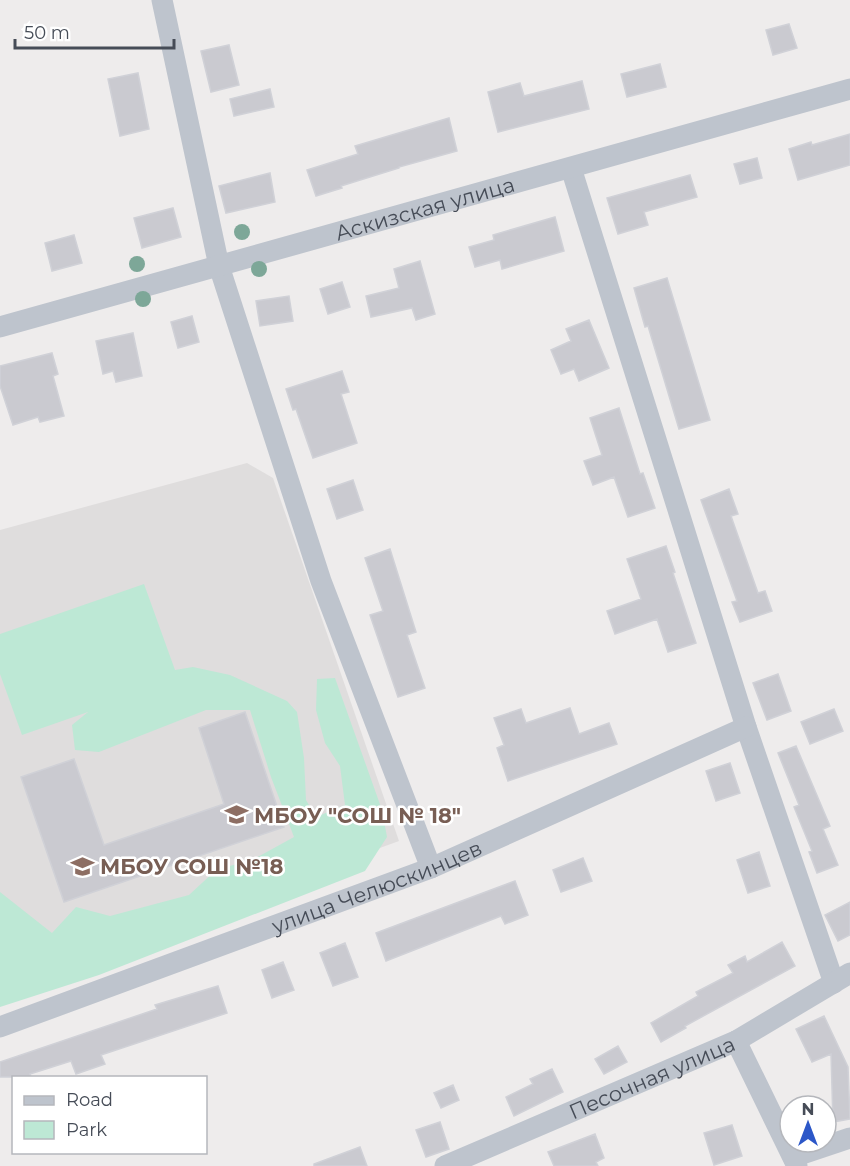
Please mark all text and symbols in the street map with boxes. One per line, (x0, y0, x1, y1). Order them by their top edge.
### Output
scale bar (15, 12, 174, 50)
text: 50 m (24, 22, 70, 44)
street label: Аскизская улица (332, 171, 517, 245)
school or university icon: МБОУ "СОШ № 18" (223, 802, 249, 828)
place label: МБОУ "СОШ № 18" (254, 803, 461, 828)
street label: улица Челюскинцев (267, 834, 486, 939)
school or university icon: МБОУ СОШ №18 (69, 853, 95, 879)
place label: МБОУ СОШ №18 (100, 854, 284, 879)
street label: Песочная улица (565, 1031, 739, 1124)
legend (12, 1076, 207, 1154)
text: Road (66, 1089, 113, 1111)
north arrow (778, 1094, 838, 1154)
text: N (802, 1100, 814, 1119)
text: Park (66, 1119, 107, 1141)

